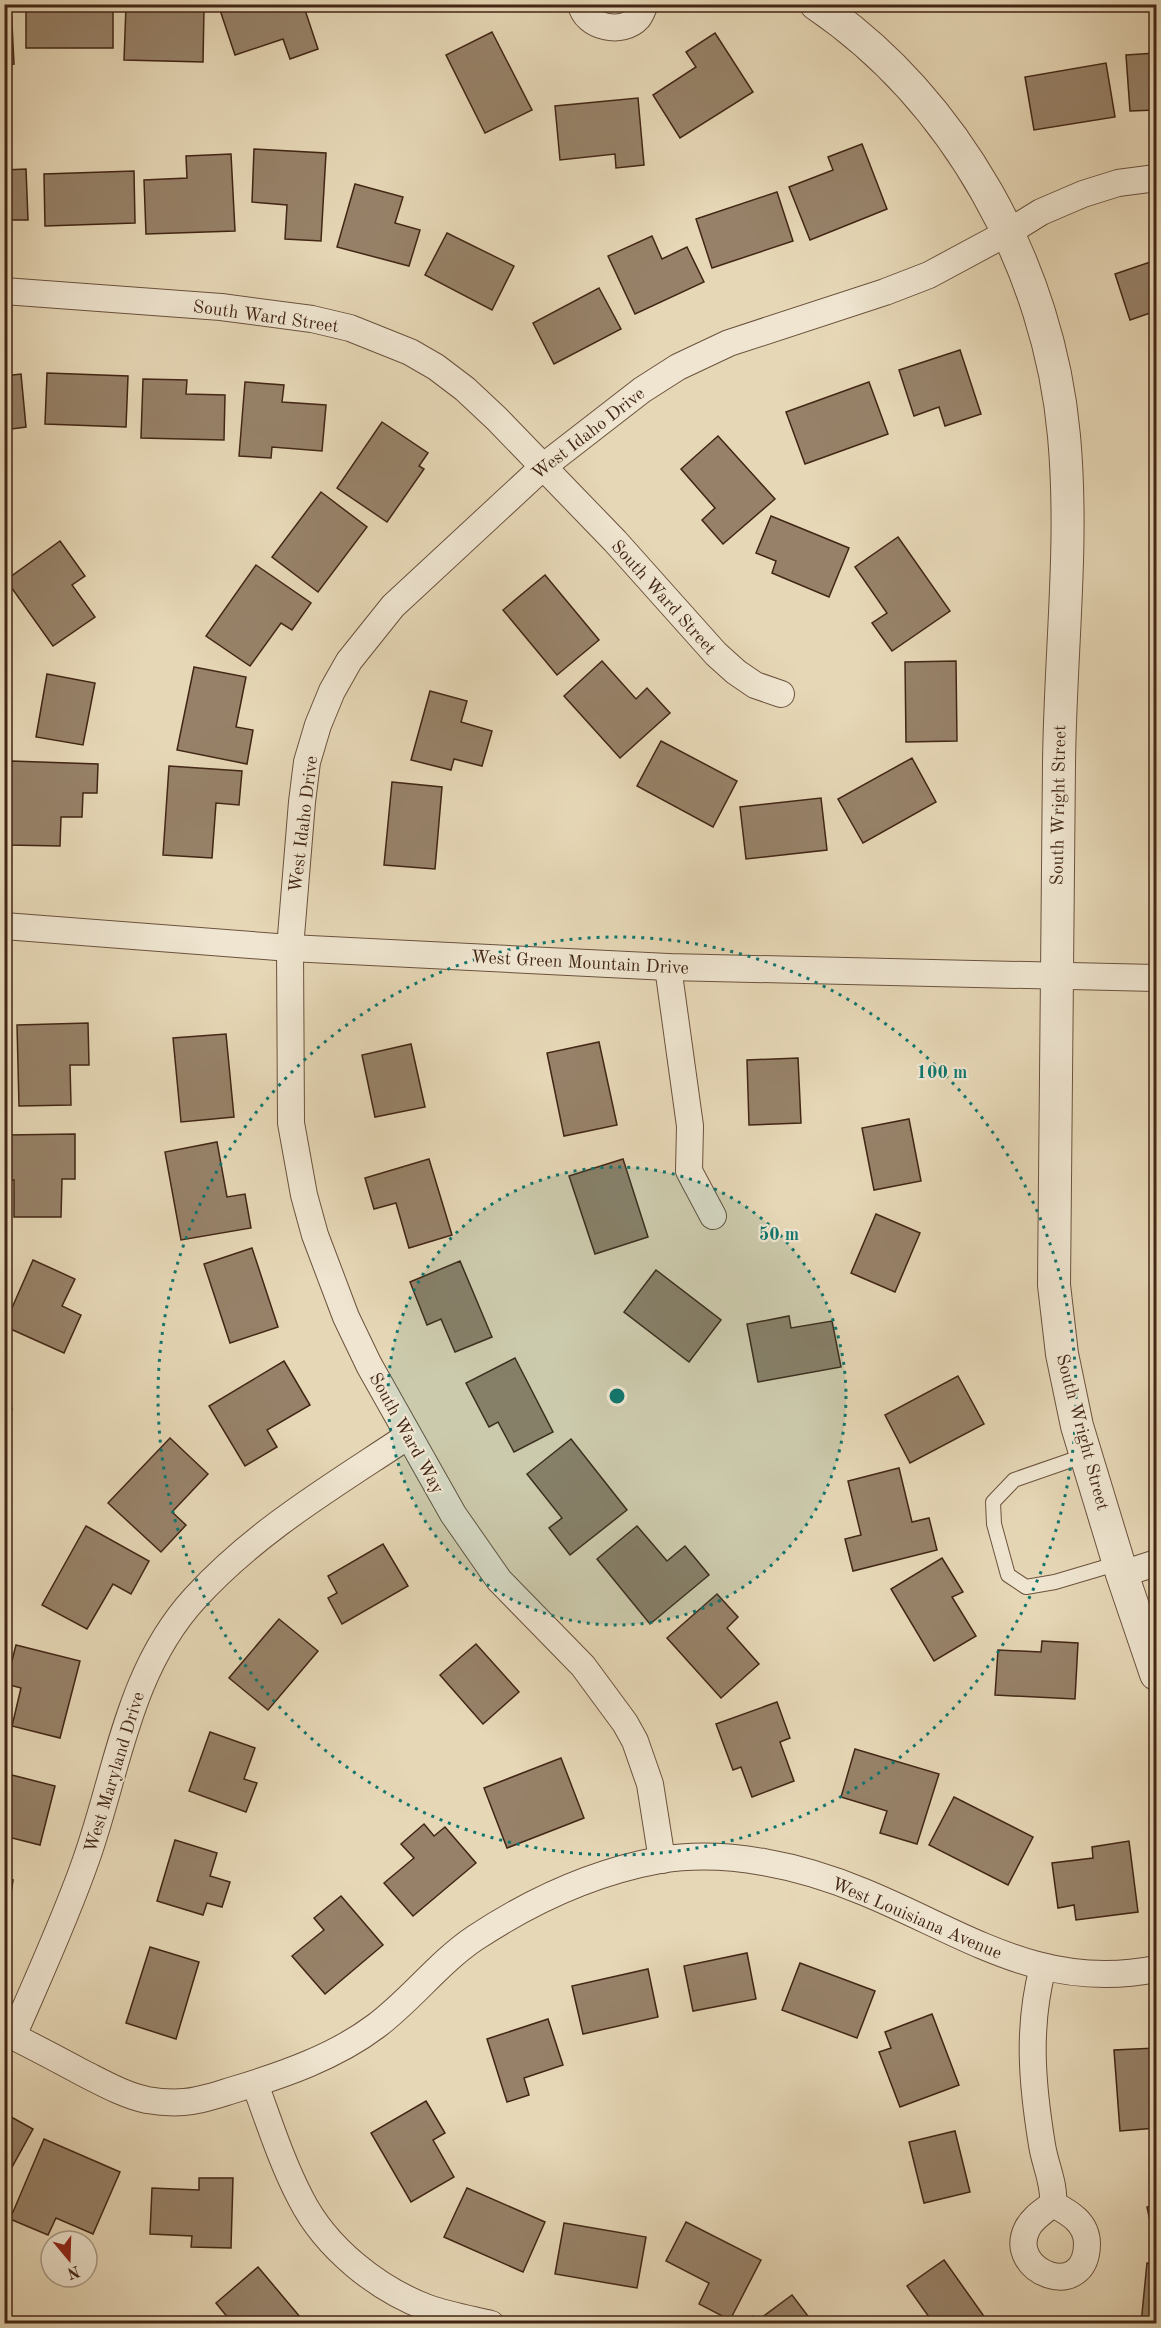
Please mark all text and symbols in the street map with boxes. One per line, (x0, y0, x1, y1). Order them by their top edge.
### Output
street label: South Ward Street (192, 298, 340, 336)
street label: West Idaho Drive (529, 384, 648, 483)
street label: South Ward Street (607, 537, 719, 658)
street label: South Wright Street (1049, 724, 1069, 886)
street label: West Idaho Drive (287, 755, 321, 893)
street label: West Green Mountain Drive (471, 948, 689, 978)
text: 100 m (917, 1064, 967, 1082)
text: 50 m (759, 1226, 799, 1244)
street label: South Wright Street (1053, 1352, 1112, 1512)
street label: South Ward Way (365, 1370, 447, 1497)
centre of rings (607, 1386, 627, 1406)
street label: West Maryland Drive (82, 1690, 148, 1855)
street label: West Louisiana Avenue (829, 1875, 1004, 1963)
north arrow (39, 2229, 99, 2289)
text: N (64, 2262, 82, 2281)

